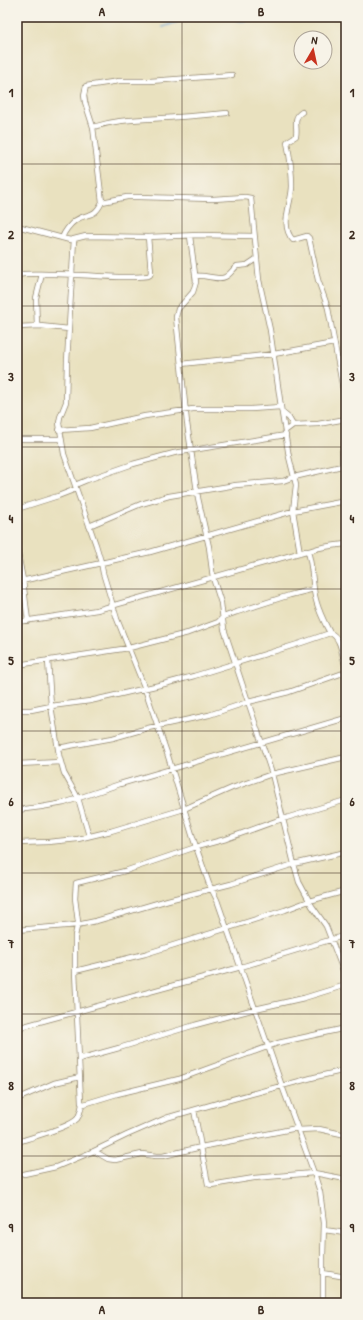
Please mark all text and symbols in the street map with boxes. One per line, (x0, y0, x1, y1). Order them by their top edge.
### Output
text: A (99, 2, 106, 20)
text: B (258, 2, 265, 20)
north arrow (293, 30, 333, 70)
text: N (311, 33, 319, 48)
text: 1 (9, 83, 14, 101)
text: 1 (350, 83, 355, 101)
text: 2 (8, 225, 15, 243)
text: 2 (349, 225, 356, 243)
text: 3 (8, 367, 14, 385)
text: 3 (349, 367, 355, 385)
text: 4 (9, 509, 14, 527)
text: 4 (350, 509, 355, 527)
text: 5 (8, 651, 14, 669)
text: 5 (349, 651, 355, 669)
text: 6 (8, 792, 14, 810)
text: 6 (349, 792, 355, 810)
text: 7 (7, 934, 15, 952)
text: 7 (348, 934, 356, 952)
text: 8 (8, 1076, 14, 1094)
text: 8 (349, 1076, 355, 1094)
text: 9 (9, 1218, 14, 1236)
text: 9 (350, 1218, 355, 1236)
text: A (99, 1300, 106, 1318)
text: B (258, 1300, 265, 1318)

